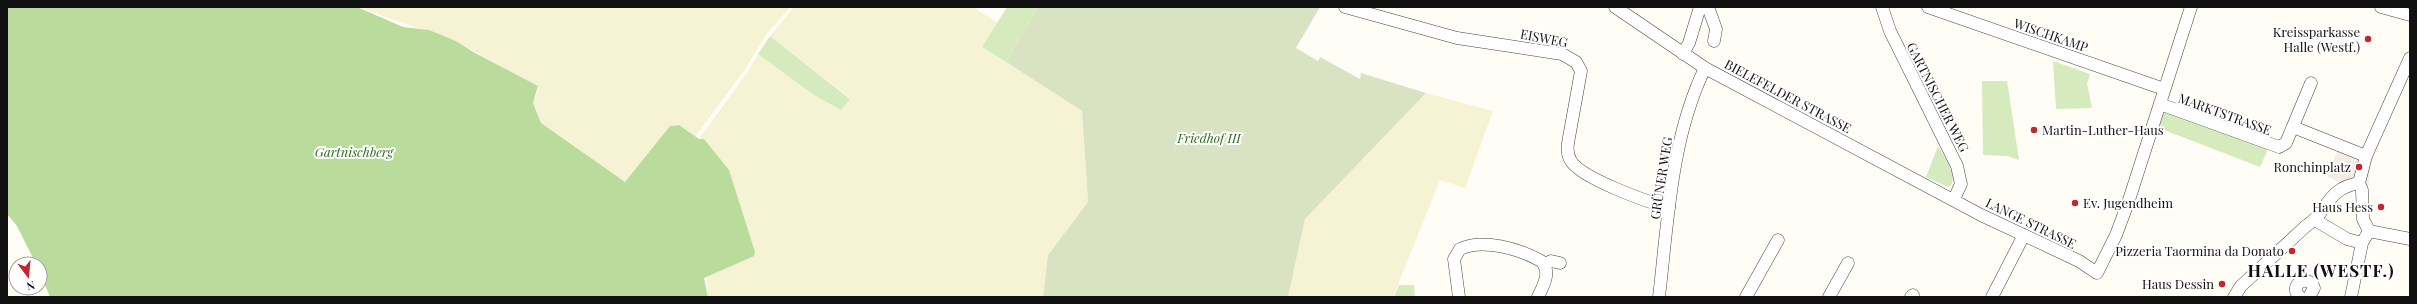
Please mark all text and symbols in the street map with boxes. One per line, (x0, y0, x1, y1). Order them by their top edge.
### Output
street label: WISCHKAMP (2011, 14, 2091, 55)
place label: Kreissparkasse Halle (Westf.) (2273, 23, 2360, 55)
street label: EISWEG (1519, 25, 1569, 50)
marker: Kreissparkasse Halle (Westf.) (2363, 34, 2373, 44)
street label: GARTNISCHER WEG (1903, 39, 1973, 154)
street label: BIELEFELDER STRASSE (1722, 55, 1855, 136)
street label: MARKTSTRASSE (2176, 89, 2274, 138)
place label: Martin-Luther-Haus (2042, 121, 2164, 138)
marker: Martin-Luther-Haus (2029, 125, 2039, 135)
park label: Friedhof III (1176, 129, 1242, 146)
street label: GRÜNER WEG (1646, 135, 1675, 220)
park label: Gartnischberg (315, 143, 394, 160)
place label: Ronchinplatz (2274, 158, 2351, 175)
marker: Ronchinplatz (2354, 162, 2364, 172)
street label: LANGE STRASSE (1983, 193, 2079, 252)
place label: Ev. Jugendheim (2083, 194, 2173, 211)
marker: Ev. Jugendheim (2070, 198, 2080, 208)
place label: Haus Hess (2312, 198, 2373, 215)
marker: Haus Hess (2376, 202, 2386, 212)
place label: Pizzeria Taormina da Donato (2115, 242, 2284, 259)
marker: Pizzeria Taormina da Donato (2287, 246, 2297, 256)
north arrow (8, 256, 48, 296)
district label: HALLE (WESTF.) (2247, 259, 2395, 281)
place label: Haus Dessin (2142, 275, 2214, 292)
text: N (25, 278, 37, 294)
marker: Haus Dessin (2217, 279, 2227, 289)

